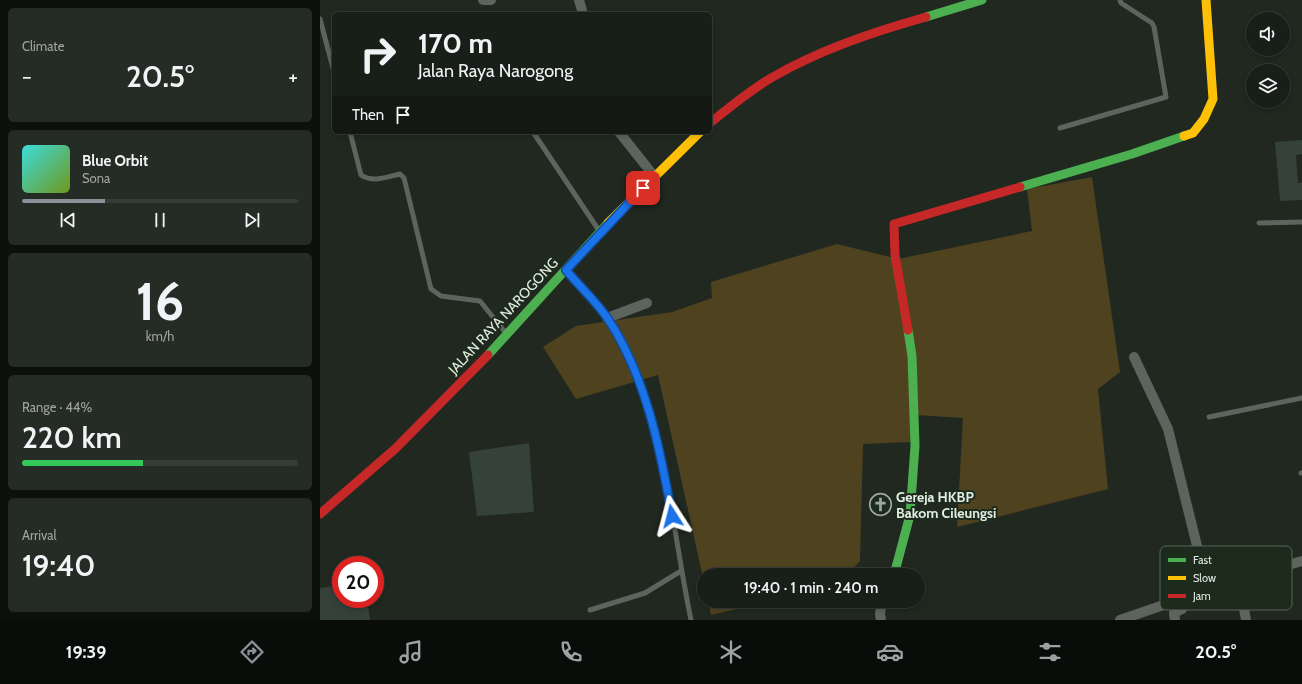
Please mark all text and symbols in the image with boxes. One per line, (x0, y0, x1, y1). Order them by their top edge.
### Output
map controls (1246, 12, 1290, 108)
button: sound (1246, 12, 1290, 56)
text: 170 m (418, 26, 493, 60)
icon: right (352, 28, 404, 80)
text: Climate (22, 38, 64, 54)
text: 20.5° (126, 58, 194, 95)
text: Jalan Raya Narogong (418, 60, 573, 82)
text: − (22, 63, 32, 90)
text: + (288, 63, 298, 90)
button: layers (1246, 64, 1290, 108)
icon: arrive (392, 104, 414, 126)
text: Then (352, 106, 384, 124)
text: Blue Orbit (82, 152, 148, 170)
text: Sona (82, 170, 110, 186)
pin (626, 171, 660, 205)
icon: arrive (632, 177, 654, 199)
icon: previous (57, 209, 79, 231)
icon: pause (149, 209, 171, 231)
icon: next (241, 209, 263, 231)
street label: JALAN RAYA NAROGONG (444, 254, 562, 379)
text: 16 (136, 270, 184, 333)
text: km/h (146, 328, 174, 344)
text: Range · 44% (22, 399, 92, 415)
text: 220 km (22, 419, 122, 456)
place label: Gereja HKBP Bakom Cileungsi (896, 488, 996, 522)
church icon: Gereja HKBP Bakom Cileungsi (868, 492, 894, 518)
position arrow (651, 495, 693, 537)
text: Arrival (22, 527, 57, 543)
legend (1160, 546, 1292, 610)
text: 19:40 (22, 547, 95, 584)
text: Fast (1193, 553, 1212, 567)
speed limit sign: 20 (332, 556, 384, 608)
text: Slow (1193, 571, 1216, 585)
text: 19:40 · 1 min · 240 m (744, 579, 878, 597)
text: Jam (1192, 589, 1211, 603)
icon: directions (238, 638, 266, 666)
icon: music (397, 638, 425, 666)
icon: phone (557, 638, 585, 666)
icon: climate (717, 638, 745, 666)
icon: car (876, 638, 904, 666)
icon: filters (1036, 638, 1064, 666)
text: 19:39 (66, 641, 106, 663)
text: 20.5° (1195, 641, 1236, 663)

